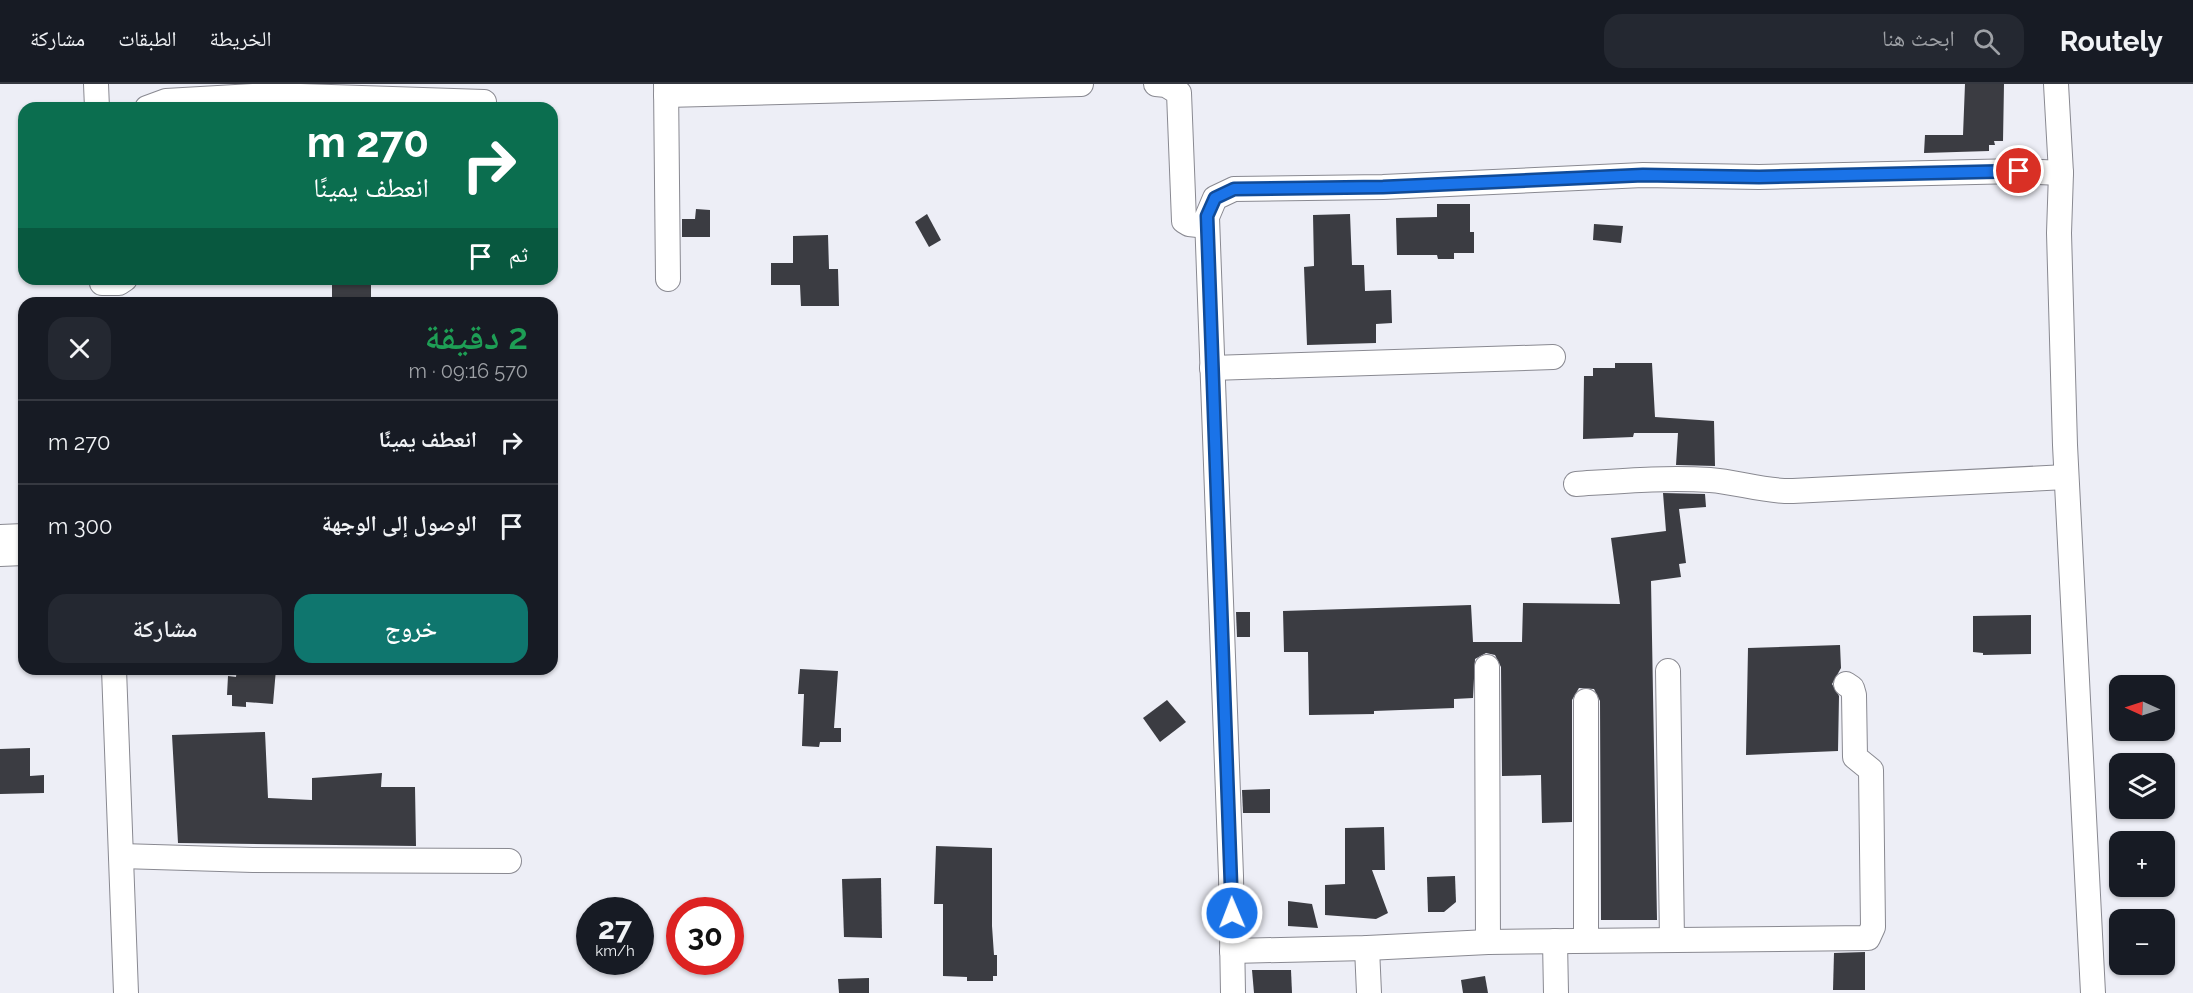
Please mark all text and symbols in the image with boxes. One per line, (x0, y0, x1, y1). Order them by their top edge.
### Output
search box (1604, 14, 2024, 68)
text: ابحث هنا (1882, 25, 1955, 51)
icon: search (1970, 25, 2003, 58)
text: Routely (2060, 25, 2163, 58)
text: مشاركة (30, 26, 85, 51)
text: الطبقات (118, 26, 177, 51)
text: الخريطة (210, 26, 271, 51)
text: 270 m (307, 118, 429, 167)
icon: right (450, 126, 528, 204)
pin (1993, 145, 2044, 196)
icon: arrive (2002, 154, 2035, 187)
text: انعطف يمينًا (313, 172, 429, 203)
icon: arrive (464, 240, 497, 273)
text: ثم (509, 241, 528, 267)
text: 2 دقيقة (425, 315, 528, 357)
button: close (48, 317, 111, 380)
text: 570 m · 09:16 (408, 359, 528, 383)
text: انعطف يمينًا (378, 426, 477, 452)
icon: right (495, 426, 528, 459)
text: 270 m (48, 429, 110, 455)
text: الوصول إلى الوجهة (322, 510, 477, 536)
icon: arrive (495, 510, 528, 543)
text: 300 m (48, 513, 113, 539)
button: مشاركة (48, 594, 282, 663)
button: خروج (294, 594, 528, 663)
north arrow (2109, 675, 2175, 741)
map controls (2109, 675, 2175, 975)
button: layers (2109, 753, 2175, 819)
button: + (2109, 831, 2175, 897)
position arrow (1200, 881, 1264, 945)
speed limit sign: 30 (666, 897, 744, 975)
button: − (2109, 909, 2175, 975)
text: 27 (598, 911, 632, 946)
text: km/h (595, 942, 635, 960)

